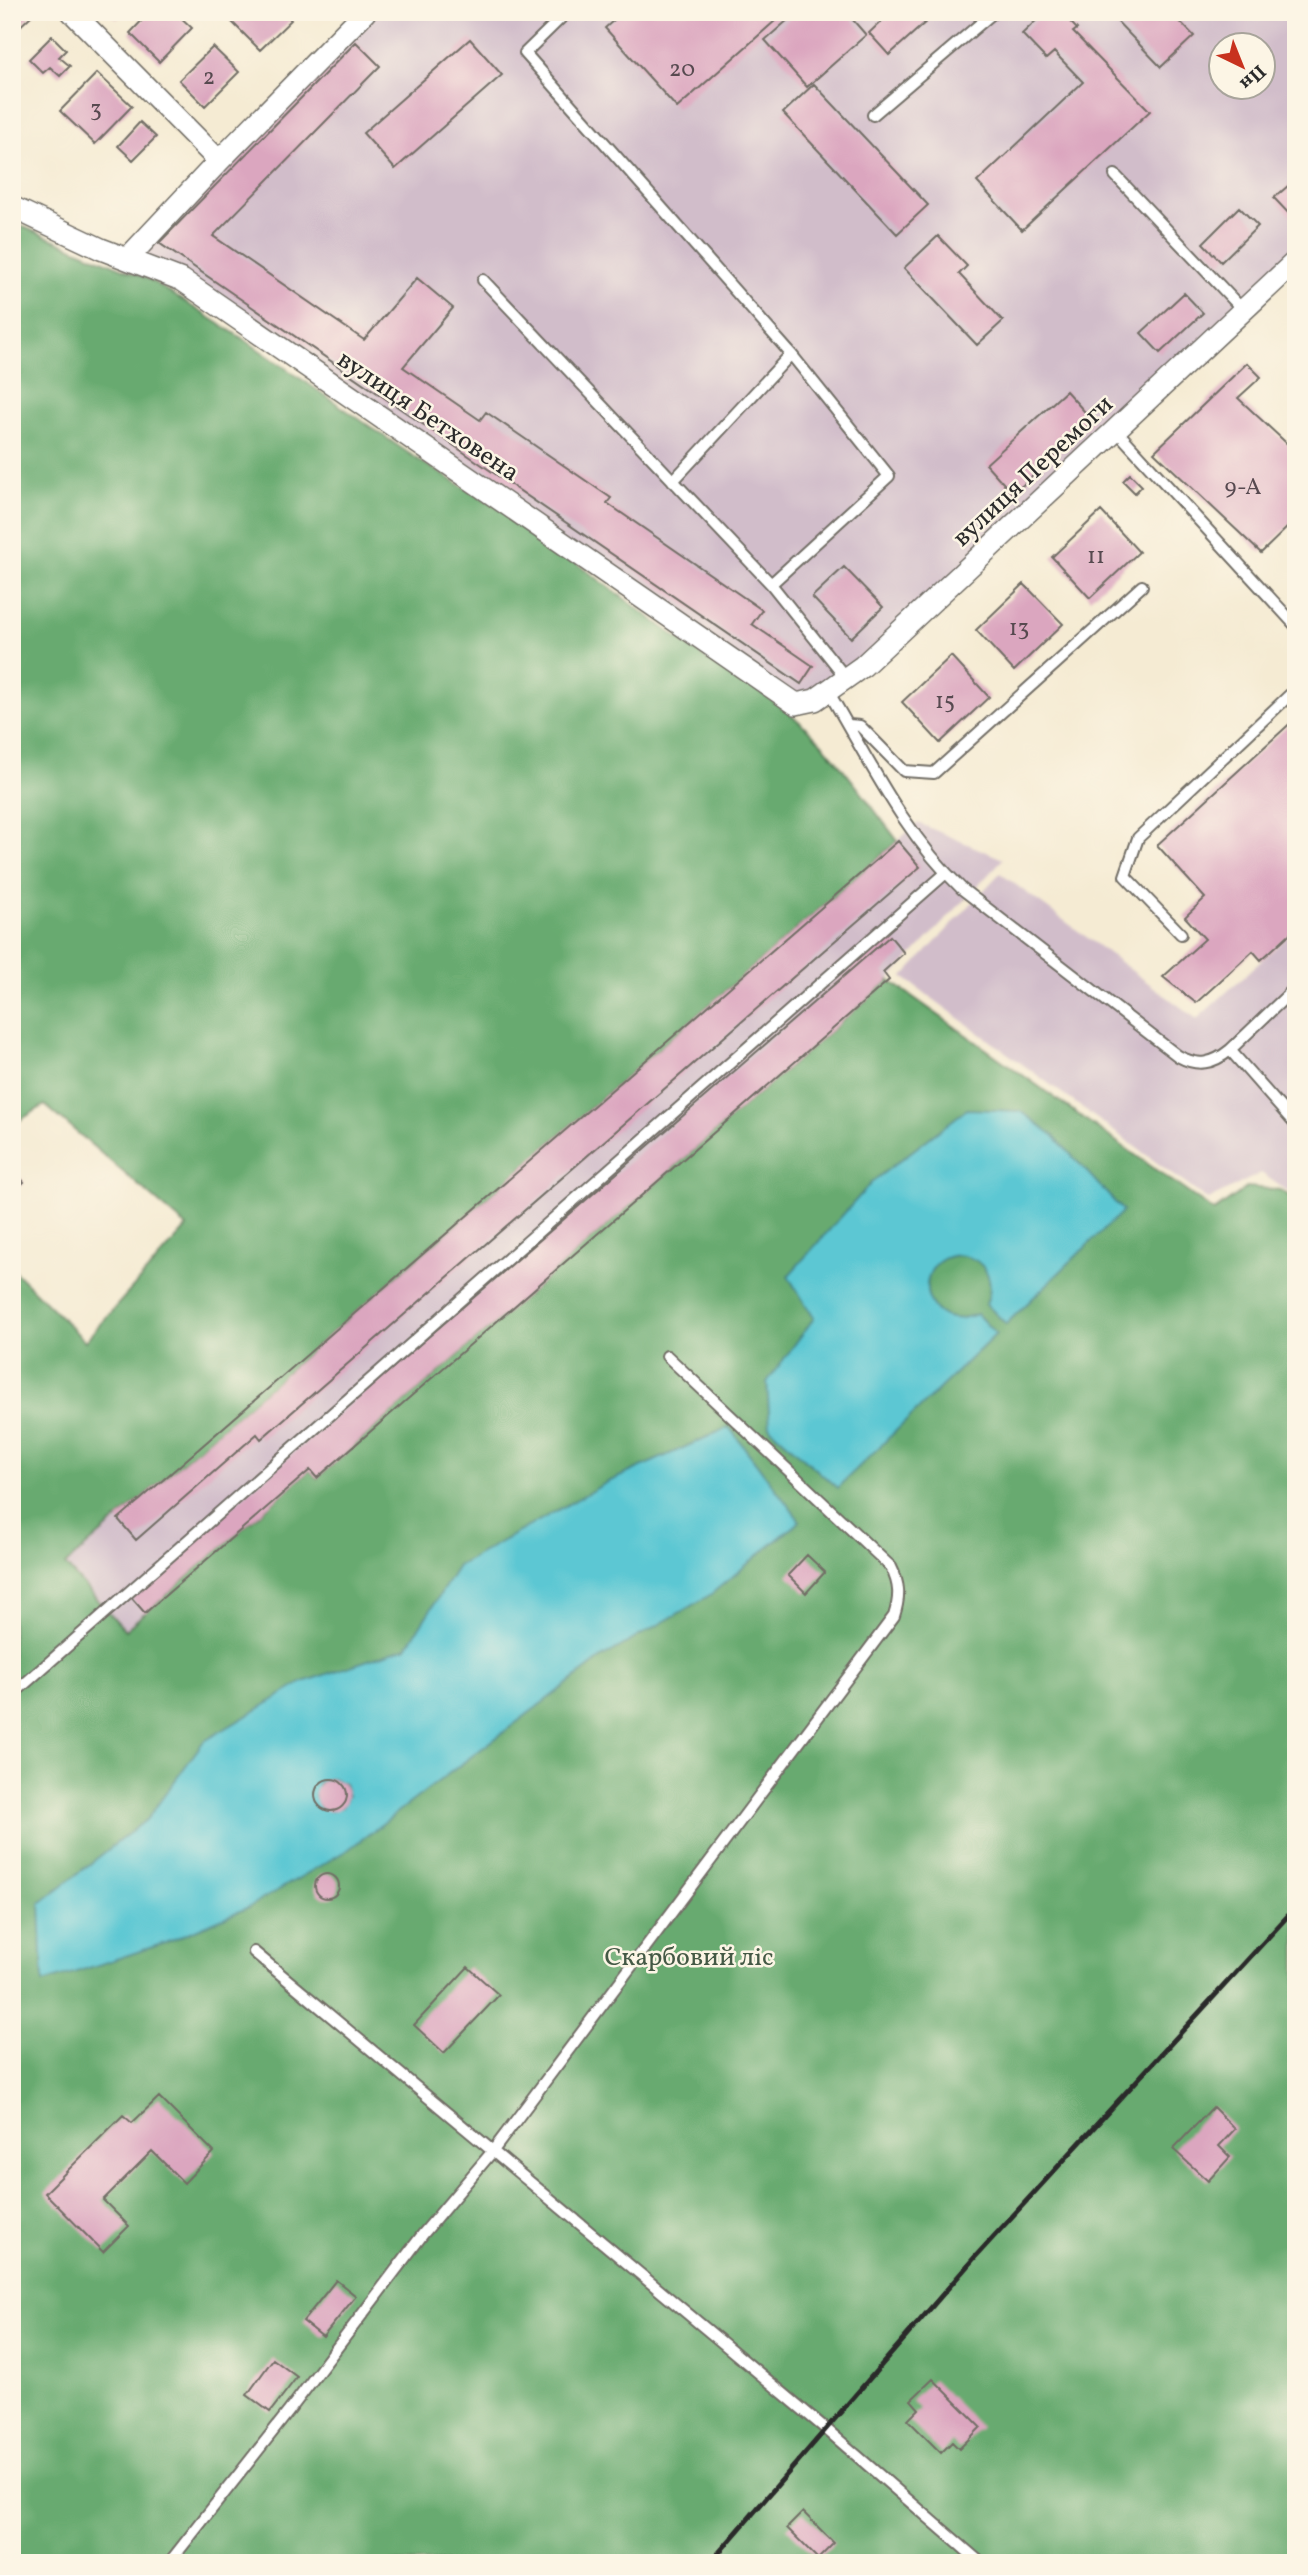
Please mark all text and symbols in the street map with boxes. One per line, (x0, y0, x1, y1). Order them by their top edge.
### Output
north arrow (1206, 32, 1276, 102)
house number: 20 (669, 54, 695, 86)
text: Пн (1233, 58, 1271, 96)
house number: 2 (203, 62, 215, 94)
house number: 3 (90, 94, 102, 126)
street label: вулиця Бетховена (330, 342, 526, 491)
street label: вулиця Перемоги (945, 387, 1122, 556)
house number: 9-А (1224, 472, 1262, 504)
house number: 11 (1087, 541, 1105, 573)
house number: 13 (1009, 613, 1029, 645)
house number: 15 (935, 686, 955, 718)
park label: Скарбовий ліс (604, 1940, 774, 1976)

